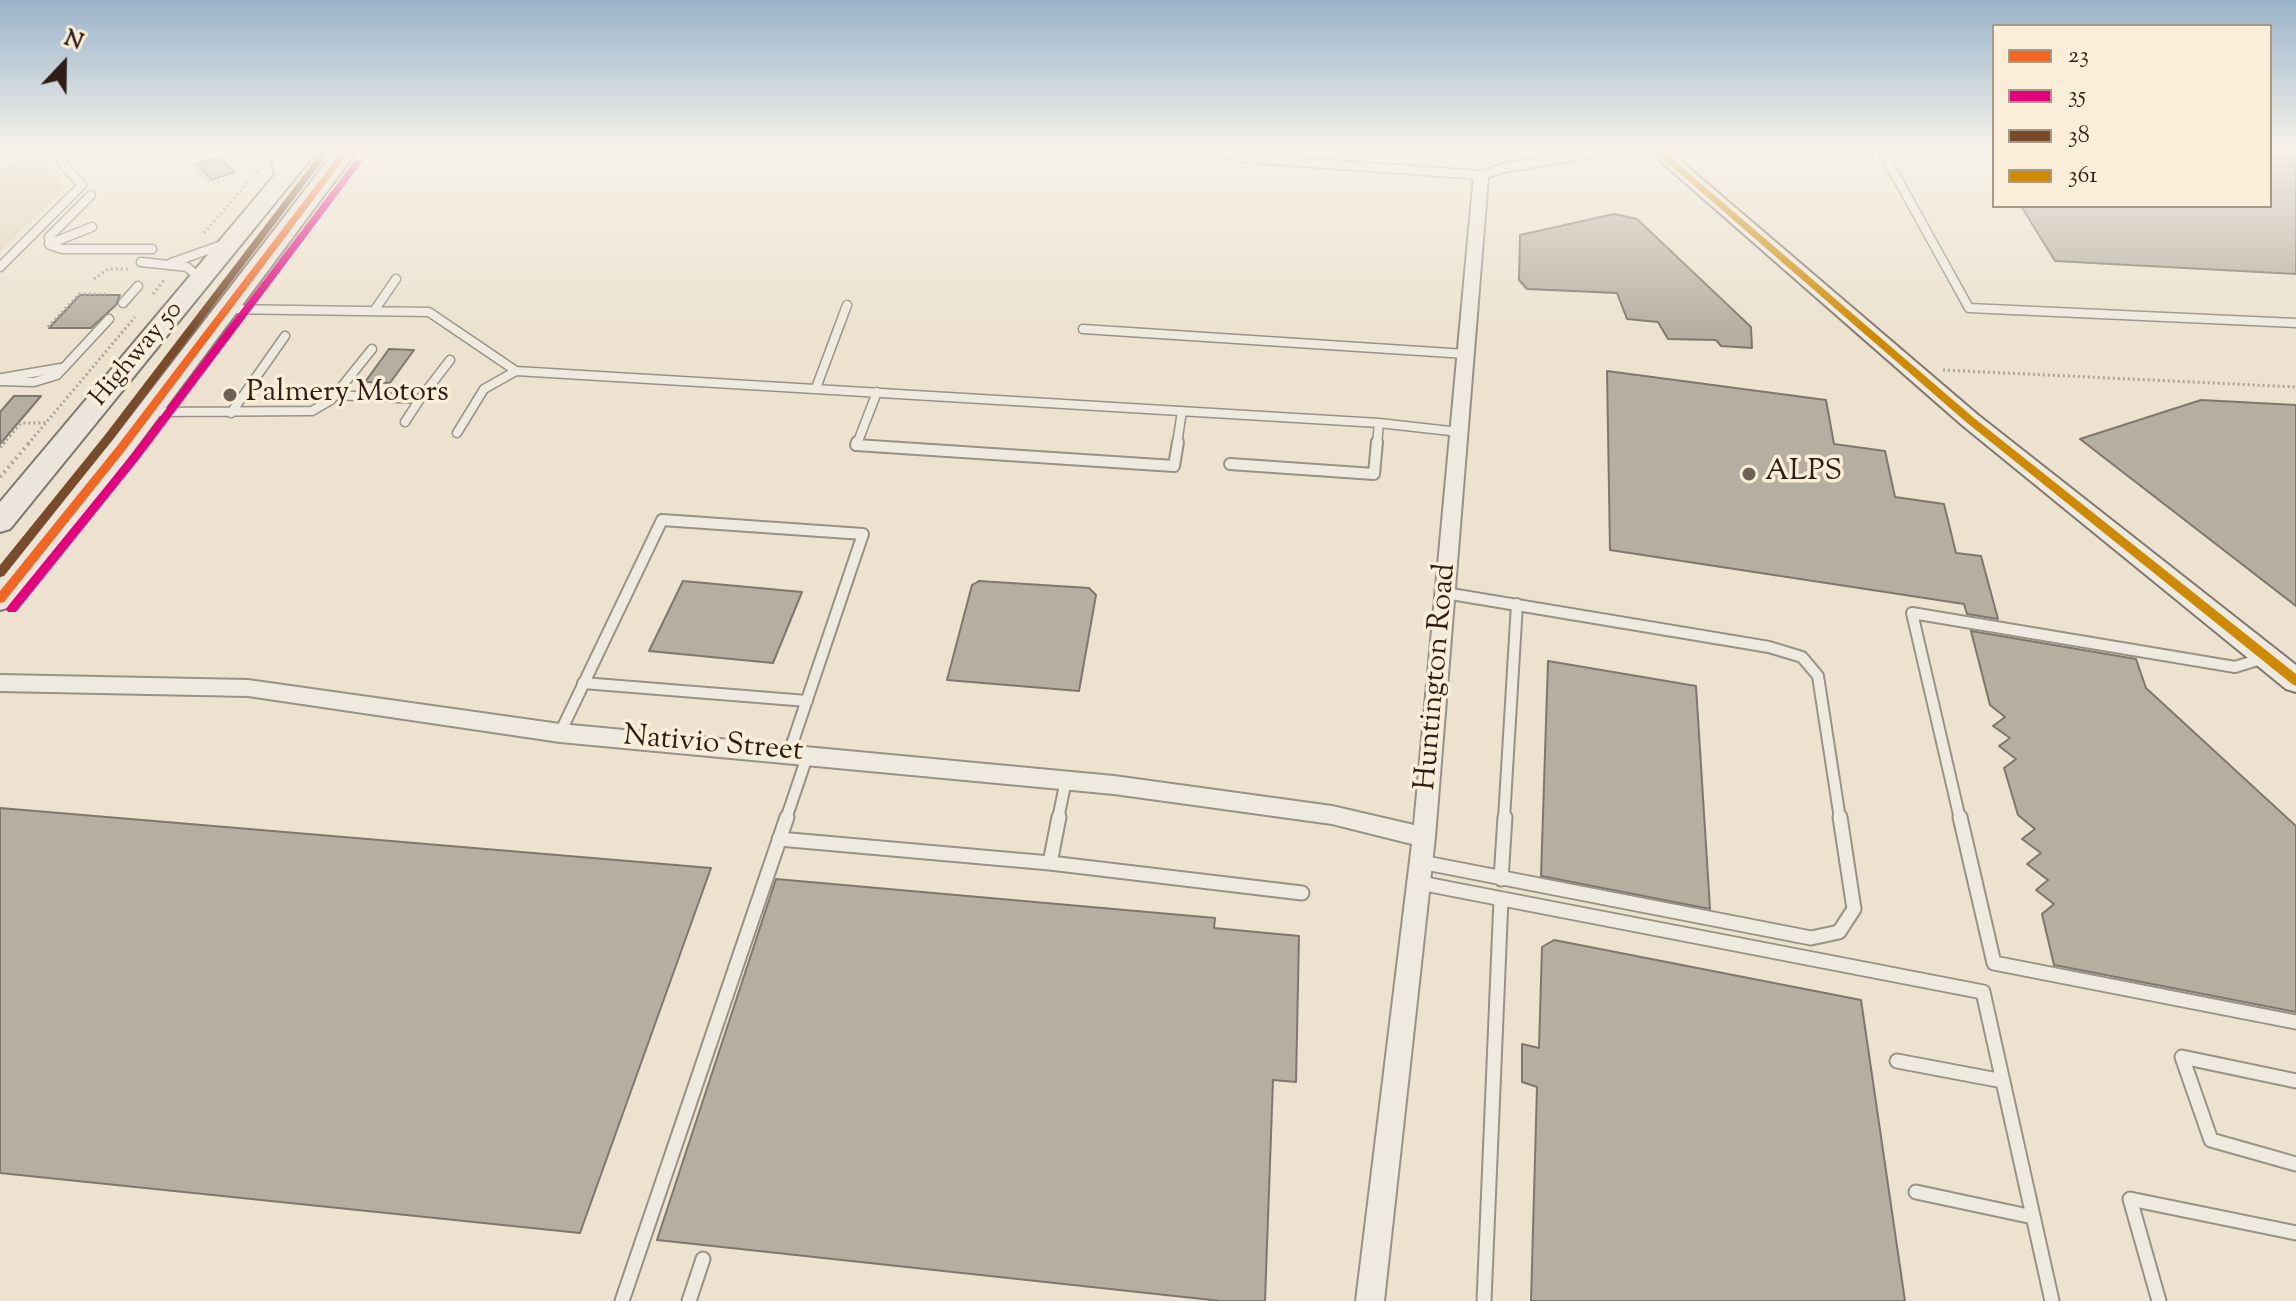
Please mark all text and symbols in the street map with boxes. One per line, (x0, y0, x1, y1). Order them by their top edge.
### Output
north arrow (24, 24, 104, 104)
text: N (59, 24, 87, 60)
legend (1992, 24, 2272, 208)
text: 23 (2068, 39, 2089, 73)
text: 35 (2068, 79, 2086, 113)
text: 38 (2068, 119, 2090, 153)
text: 361 (2068, 159, 2097, 193)
street label: Highway 50 (85, 296, 191, 414)
place label: Palmery Motors (246, 377, 449, 413)
marker: Palmery Motors (221, 386, 239, 404)
place label: ALPS (1765, 456, 1842, 492)
marker: ALPS (1740, 465, 1758, 483)
street label: Huntington Road (1410, 562, 1466, 792)
street label: Nativio Street (622, 720, 804, 772)

